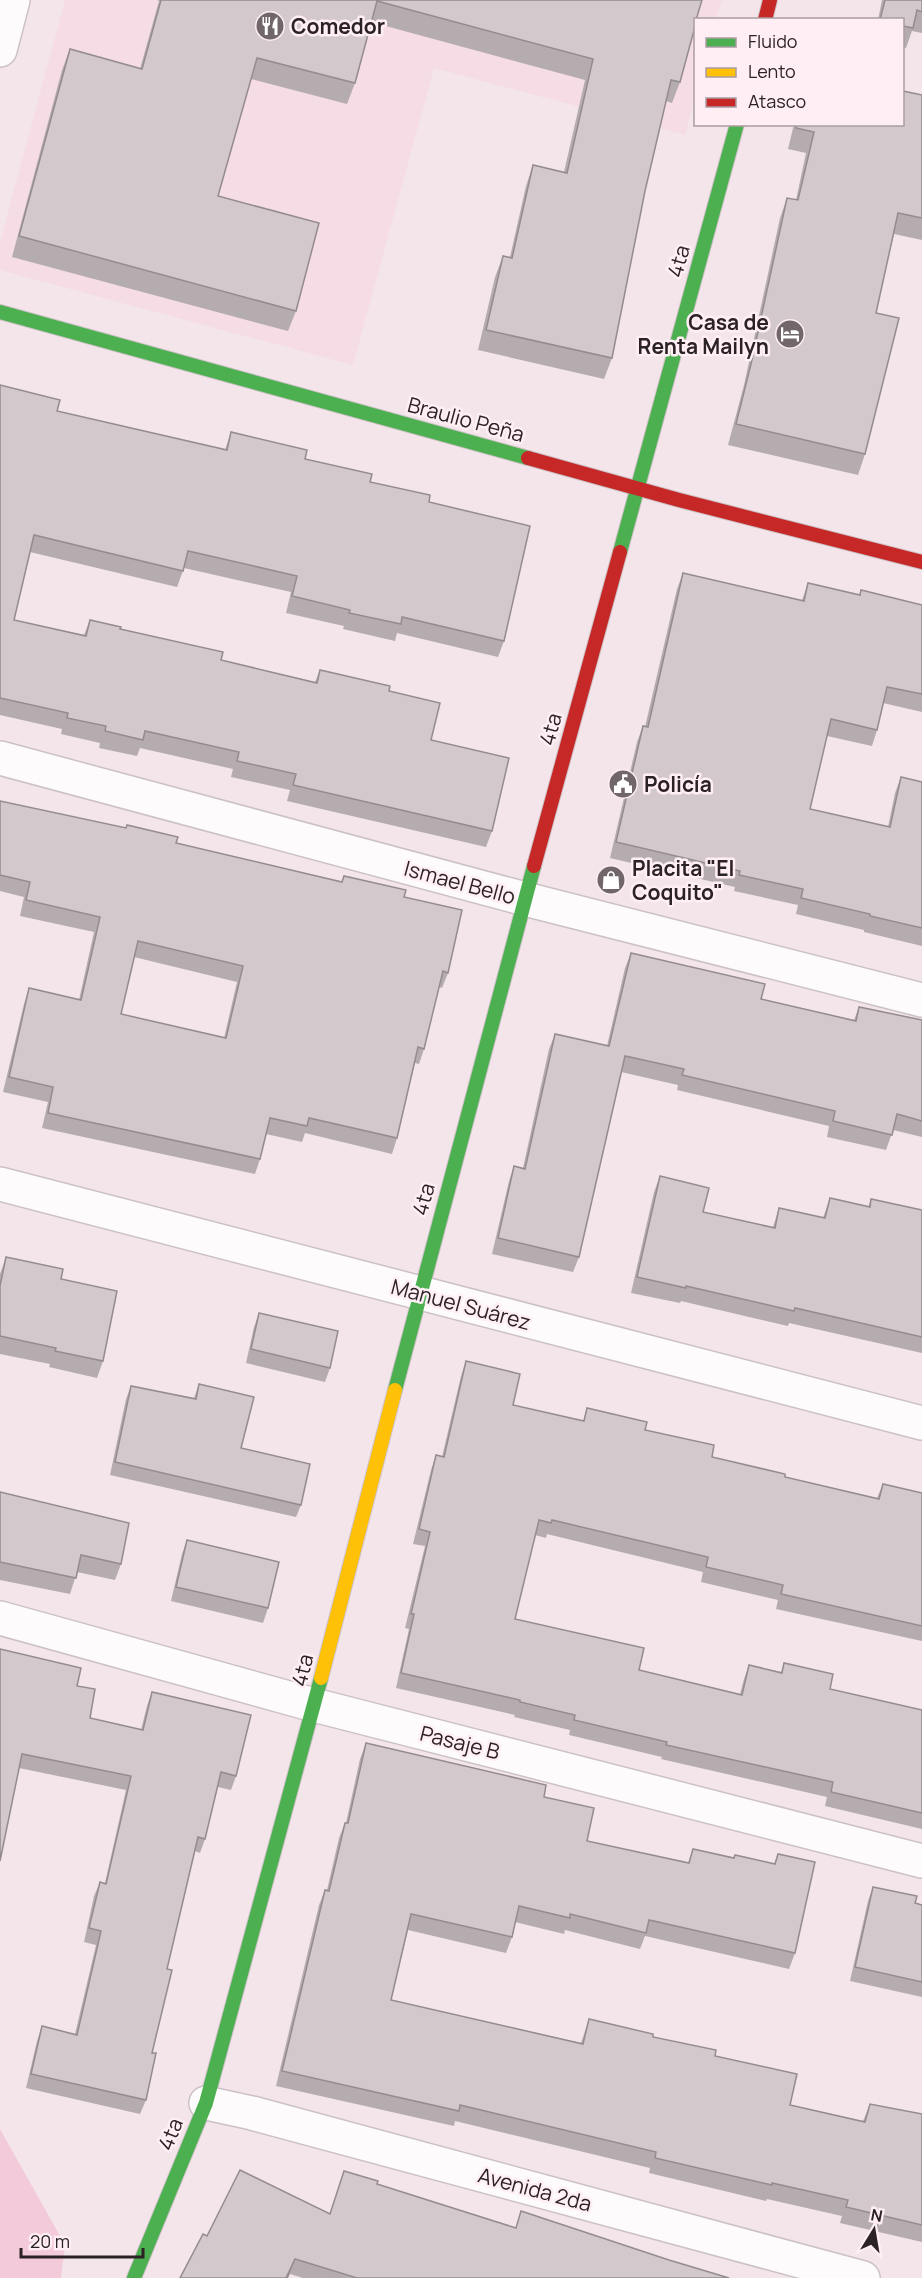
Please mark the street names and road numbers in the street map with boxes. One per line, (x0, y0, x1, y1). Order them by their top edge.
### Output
street label: 4ta (660, 242, 696, 280)
street label: Braulio Peña (405, 390, 527, 448)
street label: 4ta (532, 710, 568, 748)
street label: Ismael Bello (401, 854, 519, 910)
street label: 4ta (405, 1180, 441, 1218)
street label: Manuel Suárez (388, 1272, 534, 1336)
street label: 4ta (284, 1651, 320, 1689)
street label: Pasaje B (417, 1719, 503, 1765)
street label: 4ta (151, 2114, 189, 2154)
street label: Avenida 2da (475, 2160, 595, 2218)

